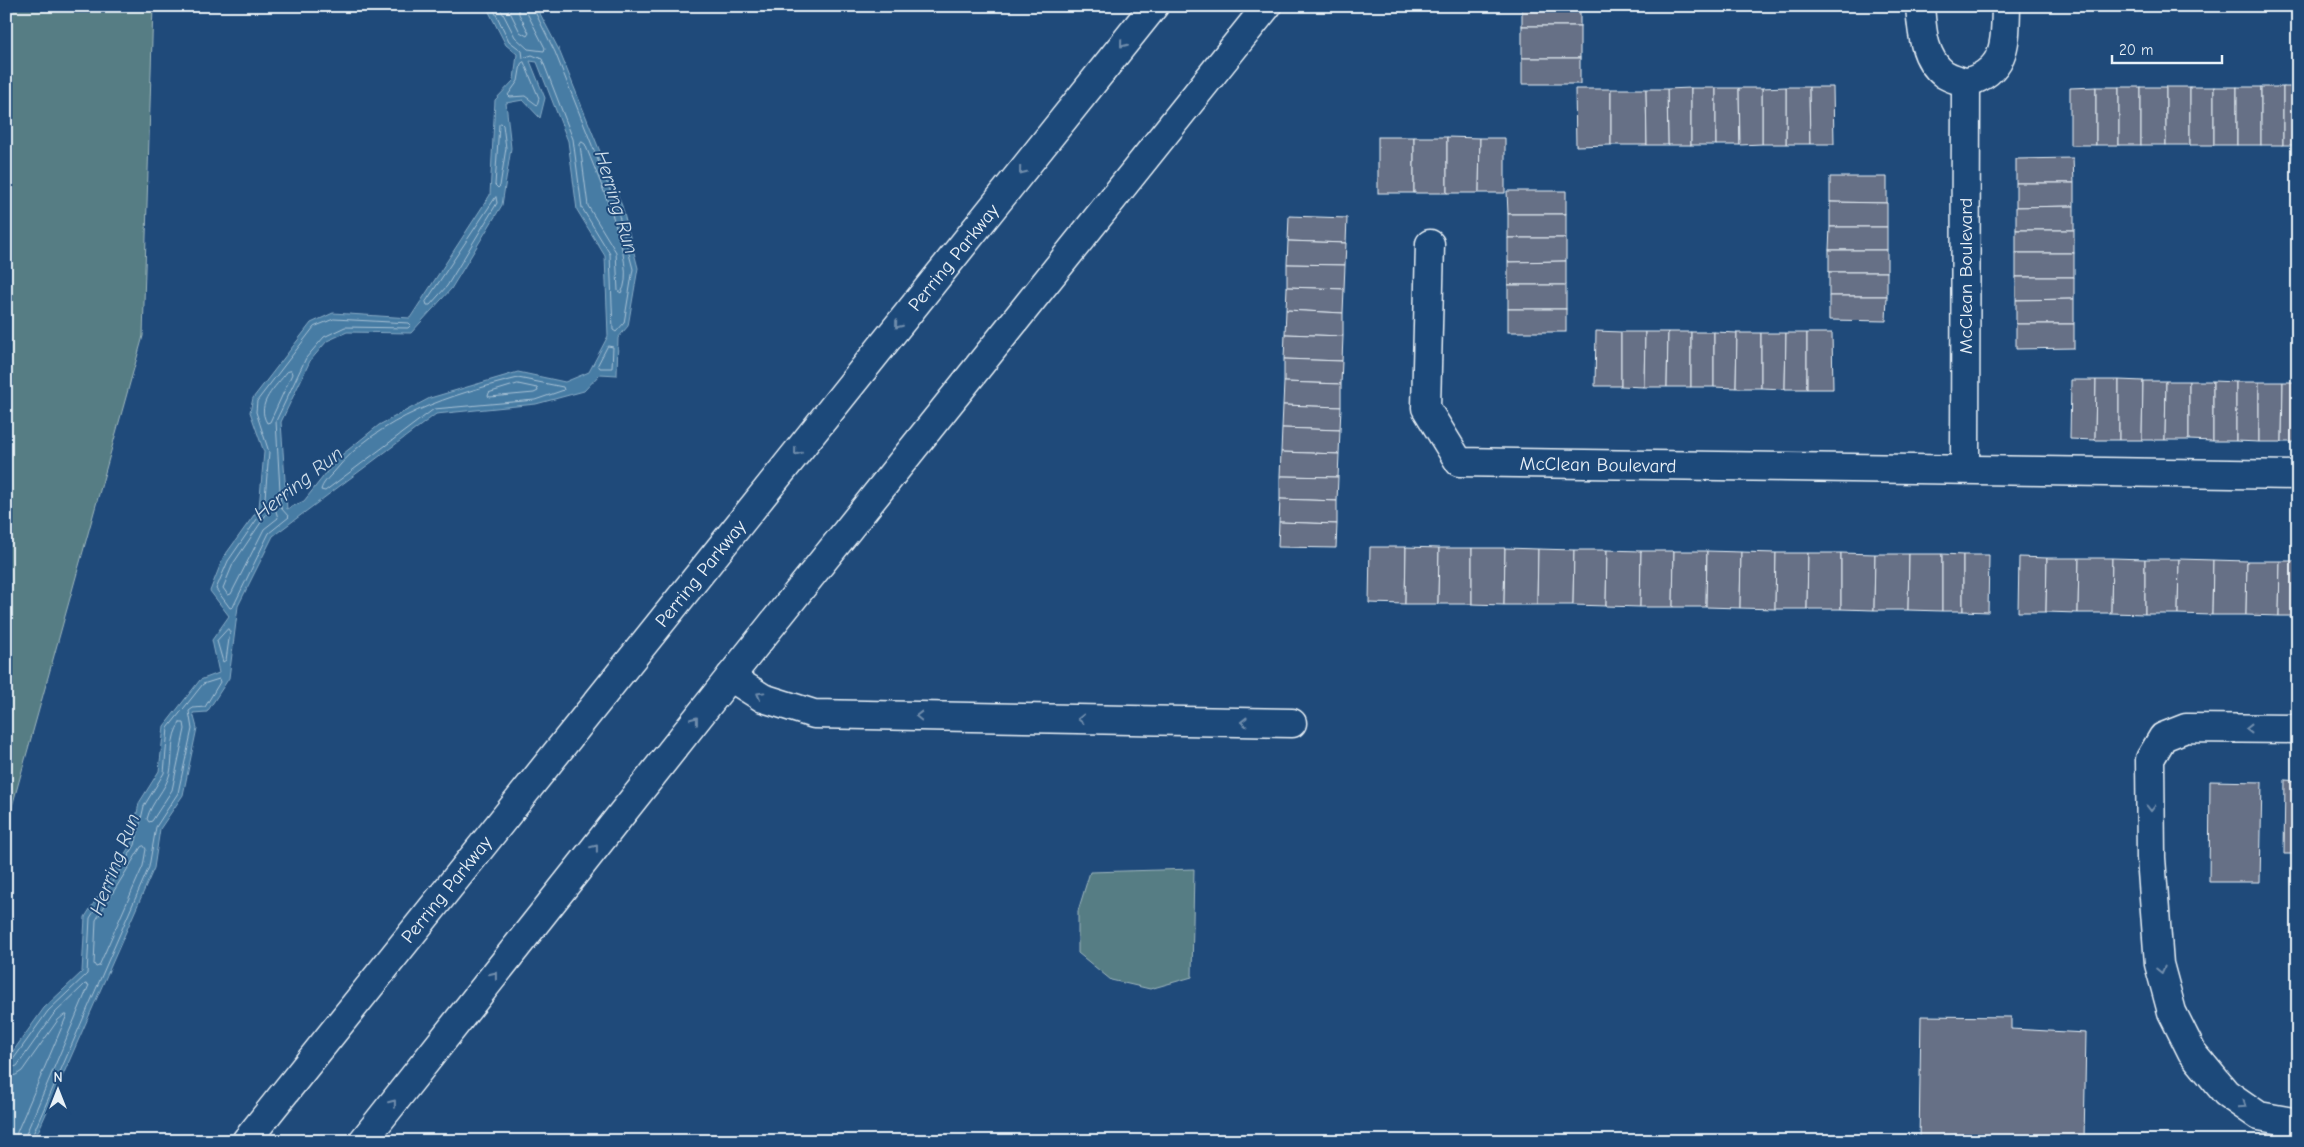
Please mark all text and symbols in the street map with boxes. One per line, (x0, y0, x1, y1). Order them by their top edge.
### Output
scale bar (2112, 32, 2222, 64)
one-way arrow (1121, 38, 1129, 47)
text: 20 m (2119, 41, 2153, 59)
water label: Herring Run (590, 148, 643, 257)
one-way arrow (1019, 165, 1027, 174)
street label: McClean Boulevard (1955, 198, 1977, 354)
street label: Perring Parkway (904, 199, 1004, 316)
one-way arrow (896, 319, 904, 328)
water label: Herring Run (249, 441, 347, 525)
one-way arrow (794, 446, 802, 455)
street label: McClean Boulevard (1519, 453, 1677, 477)
street label: Perring Parkway (651, 515, 751, 632)
one-way arrow (756, 691, 765, 701)
one-way arrow (915, 711, 922, 721)
one-way arrow (1077, 714, 1085, 724)
one-way arrow (690, 717, 698, 726)
one-way arrow (1239, 717, 1247, 728)
one-way arrow (2245, 723, 2253, 734)
one-way arrow (2146, 804, 2156, 812)
water label: Herring Run (85, 810, 144, 918)
street label: Perring Parkway (397, 831, 497, 948)
one-way arrow (589, 845, 597, 854)
one-way arrow (2155, 966, 2166, 975)
one-way arrow (488, 972, 496, 981)
north arrow (32, 1064, 82, 1114)
text: N (53, 1069, 63, 1086)
one-way arrow (387, 1099, 396, 1108)
one-way arrow (2237, 1099, 2247, 1108)

